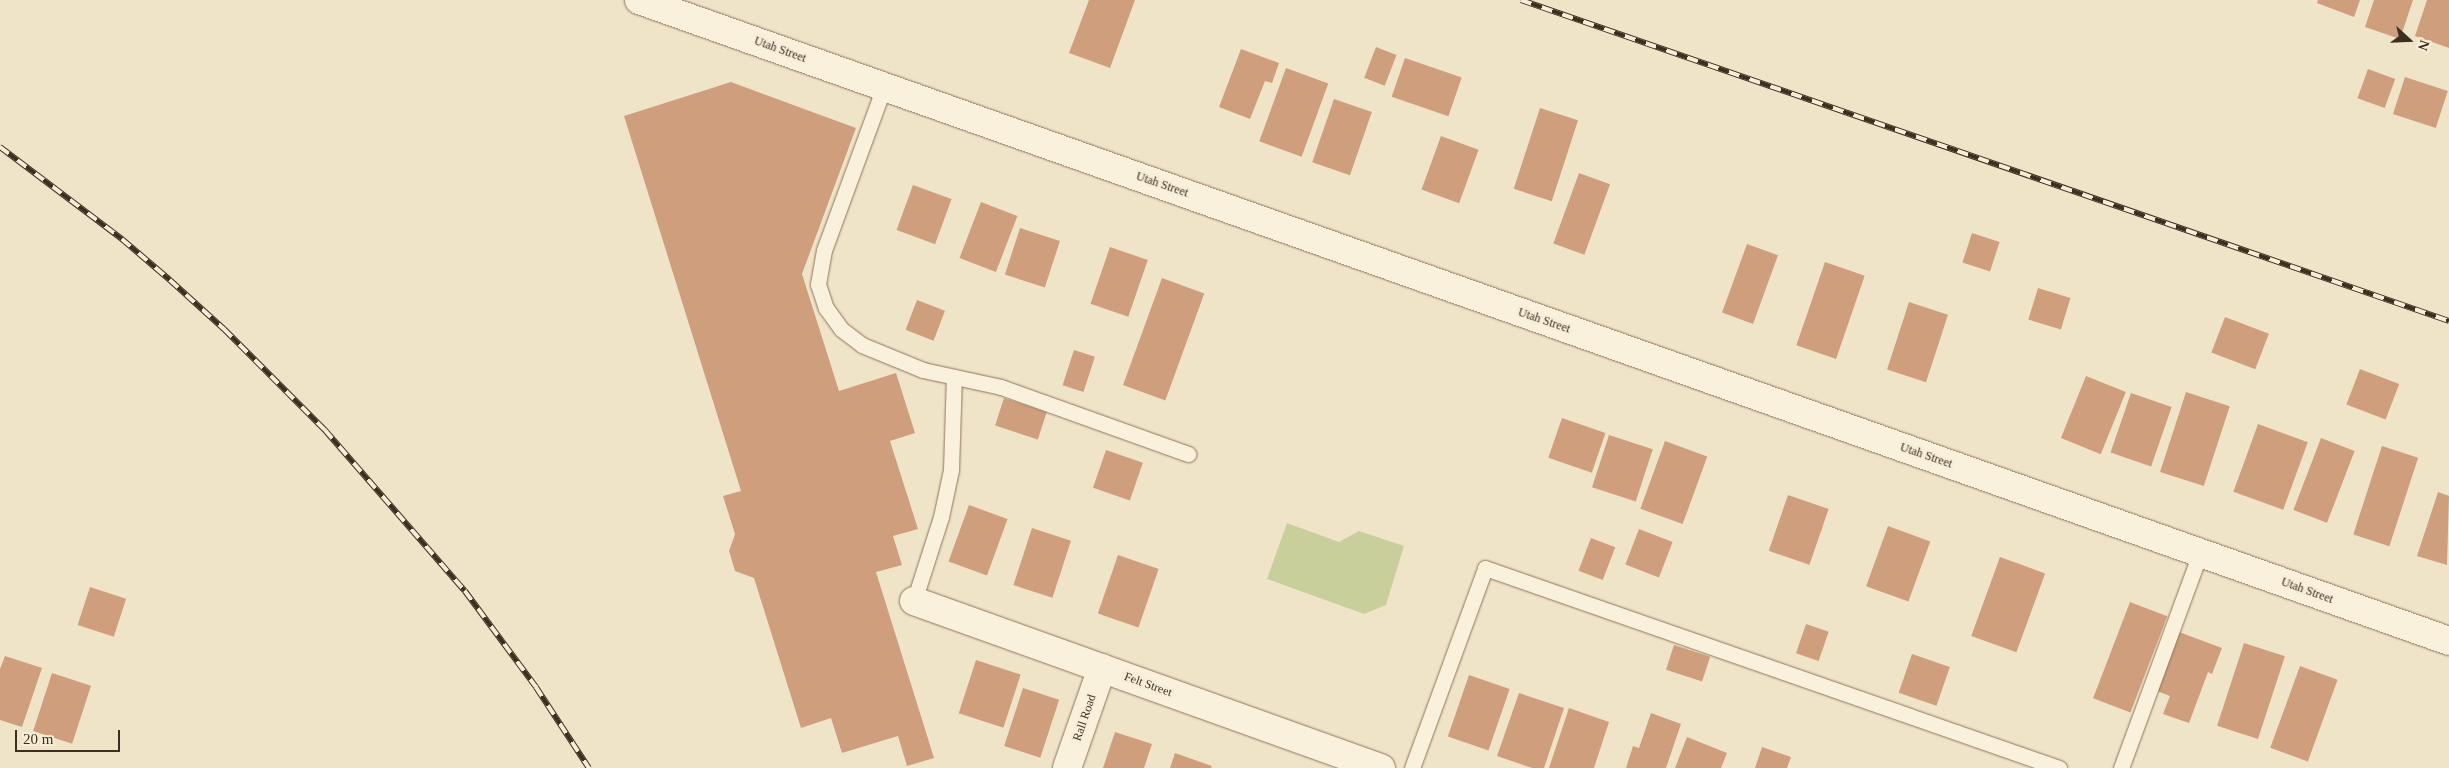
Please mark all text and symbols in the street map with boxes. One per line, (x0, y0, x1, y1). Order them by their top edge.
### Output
north arrow (2384, 15, 2434, 65)
street label: Utah Street (752, 34, 808, 66)
text: N (2415, 38, 2432, 53)
street label: Utah Street (1134, 169, 1190, 201)
street label: Utah Street (1516, 305, 1572, 337)
street label: Utah Street (1898, 440, 1954, 472)
street label: Utah Street (2279, 575, 2335, 607)
street label: Felt Street (1122, 670, 1174, 700)
street label: Rall Road (1070, 693, 1100, 743)
scale bar (18, 720, 122, 752)
text: 20 m (23, 731, 53, 747)

